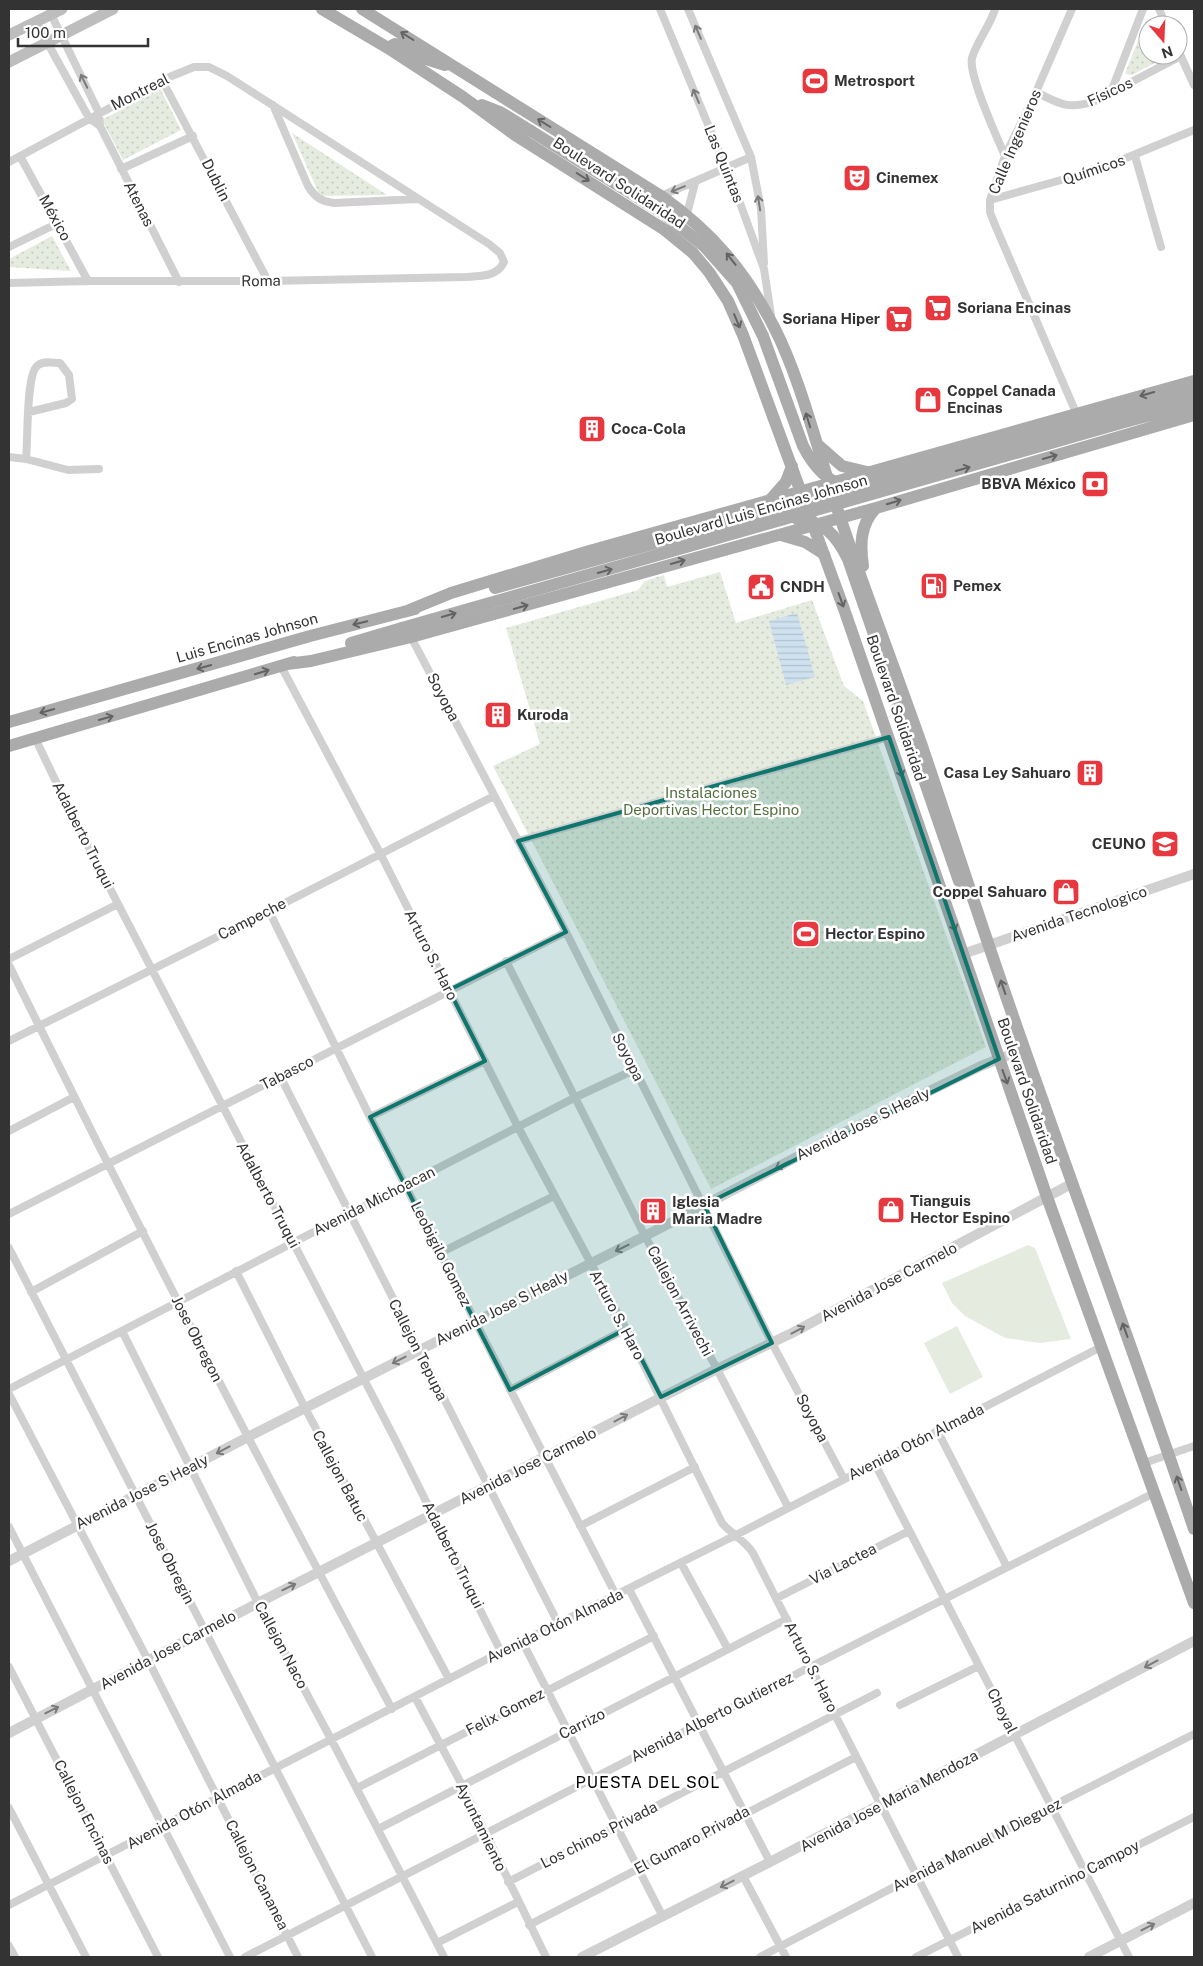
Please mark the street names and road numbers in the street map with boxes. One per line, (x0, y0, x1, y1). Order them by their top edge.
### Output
street label: Montreal (108, 70, 172, 113)
street label: Físicos (1084, 74, 1135, 109)
street label: Calle Ingenieros (985, 87, 1044, 197)
street label: Las Quintas (701, 123, 748, 205)
street label: Boulevard Solidaridad (550, 134, 688, 232)
street label: Químicos (1061, 151, 1127, 188)
street label: Dublin (199, 156, 234, 204)
street label: Atenas (121, 178, 158, 229)
street label: México (36, 192, 75, 244)
street label: Roma (241, 272, 281, 289)
street label: Boulevard Luis Encinas Johnson (653, 471, 869, 548)
street label: Luis Encinas Johnson (174, 609, 320, 666)
street label: Boulevard Solidaridad (863, 632, 930, 783)
street label: Soyopa (424, 670, 463, 724)
street label: Adalberto Truqui (49, 779, 118, 891)
street label: Avenida Tecnologico (1009, 882, 1149, 945)
street label: Campeche (215, 894, 289, 943)
street label: Arturo S. Haro (401, 907, 462, 1003)
street label: Boulevard Solidaridad (994, 1015, 1061, 1166)
street label: Soyopa (609, 1030, 648, 1084)
street label: Tabasco (257, 1052, 316, 1093)
street label: Avenida Jose S Healy (793, 1084, 933, 1163)
street label: Adalberto Truqui (233, 1139, 303, 1251)
street label: Avenida Michoacan (310, 1162, 437, 1239)
street label: Leobigilo Gomez (408, 1199, 475, 1309)
street label: Avenida Jose Carmelo (818, 1239, 960, 1325)
street label: Callejon Arrivechi (644, 1243, 717, 1359)
street label: Avenida Jose S Healy (432, 1267, 571, 1348)
street label: Arturo S. Haro (587, 1267, 648, 1363)
street label: Jose Obregon (168, 1293, 226, 1385)
street label: Callejon Tepupa (386, 1296, 451, 1403)
street label: Soyopa (793, 1391, 832, 1445)
street label: Avenida Otón Almada (845, 1400, 986, 1483)
street label: Avenida Jose Carmelo (456, 1424, 599, 1507)
street label: Callejon Batuc (309, 1427, 372, 1524)
street label: Avenida Jose S Healy (72, 1451, 211, 1532)
street label: Adalberto Truqui (419, 1499, 488, 1611)
street label: Jose Obregin (142, 1519, 198, 1607)
street label: Via Lactea (807, 1540, 879, 1588)
street label: Avenida Otón Almada (484, 1585, 626, 1666)
street label: Callejon Naco (251, 1598, 312, 1691)
street label: Avenida Jose Carmelo (97, 1607, 239, 1693)
street label: Arturo S. Haro (781, 1619, 842, 1715)
street label: Avenida Alberto Gutierrez (628, 1668, 796, 1765)
street label: Felix Gomez (463, 1685, 547, 1739)
street label: Choyal (984, 1686, 1021, 1736)
street label: Carrizo (556, 1705, 608, 1742)
street label: Avenida Jose Maria Mendoza (797, 1746, 981, 1855)
street label: Callejon Encinas (51, 1757, 118, 1867)
street label: Avenida Otón Almada (124, 1767, 264, 1852)
street label: Ayuntamiento (453, 1780, 510, 1874)
street label: Avenida Manuel M Dieguez (889, 1794, 1064, 1895)
street label: Los chinos Privada (538, 1798, 660, 1871)
street label: El Gumaro Privada (631, 1802, 752, 1877)
street label: Callejon Cananea (222, 1817, 292, 1933)
street label: Avenida Saturnino Campoy (967, 1836, 1142, 1937)

